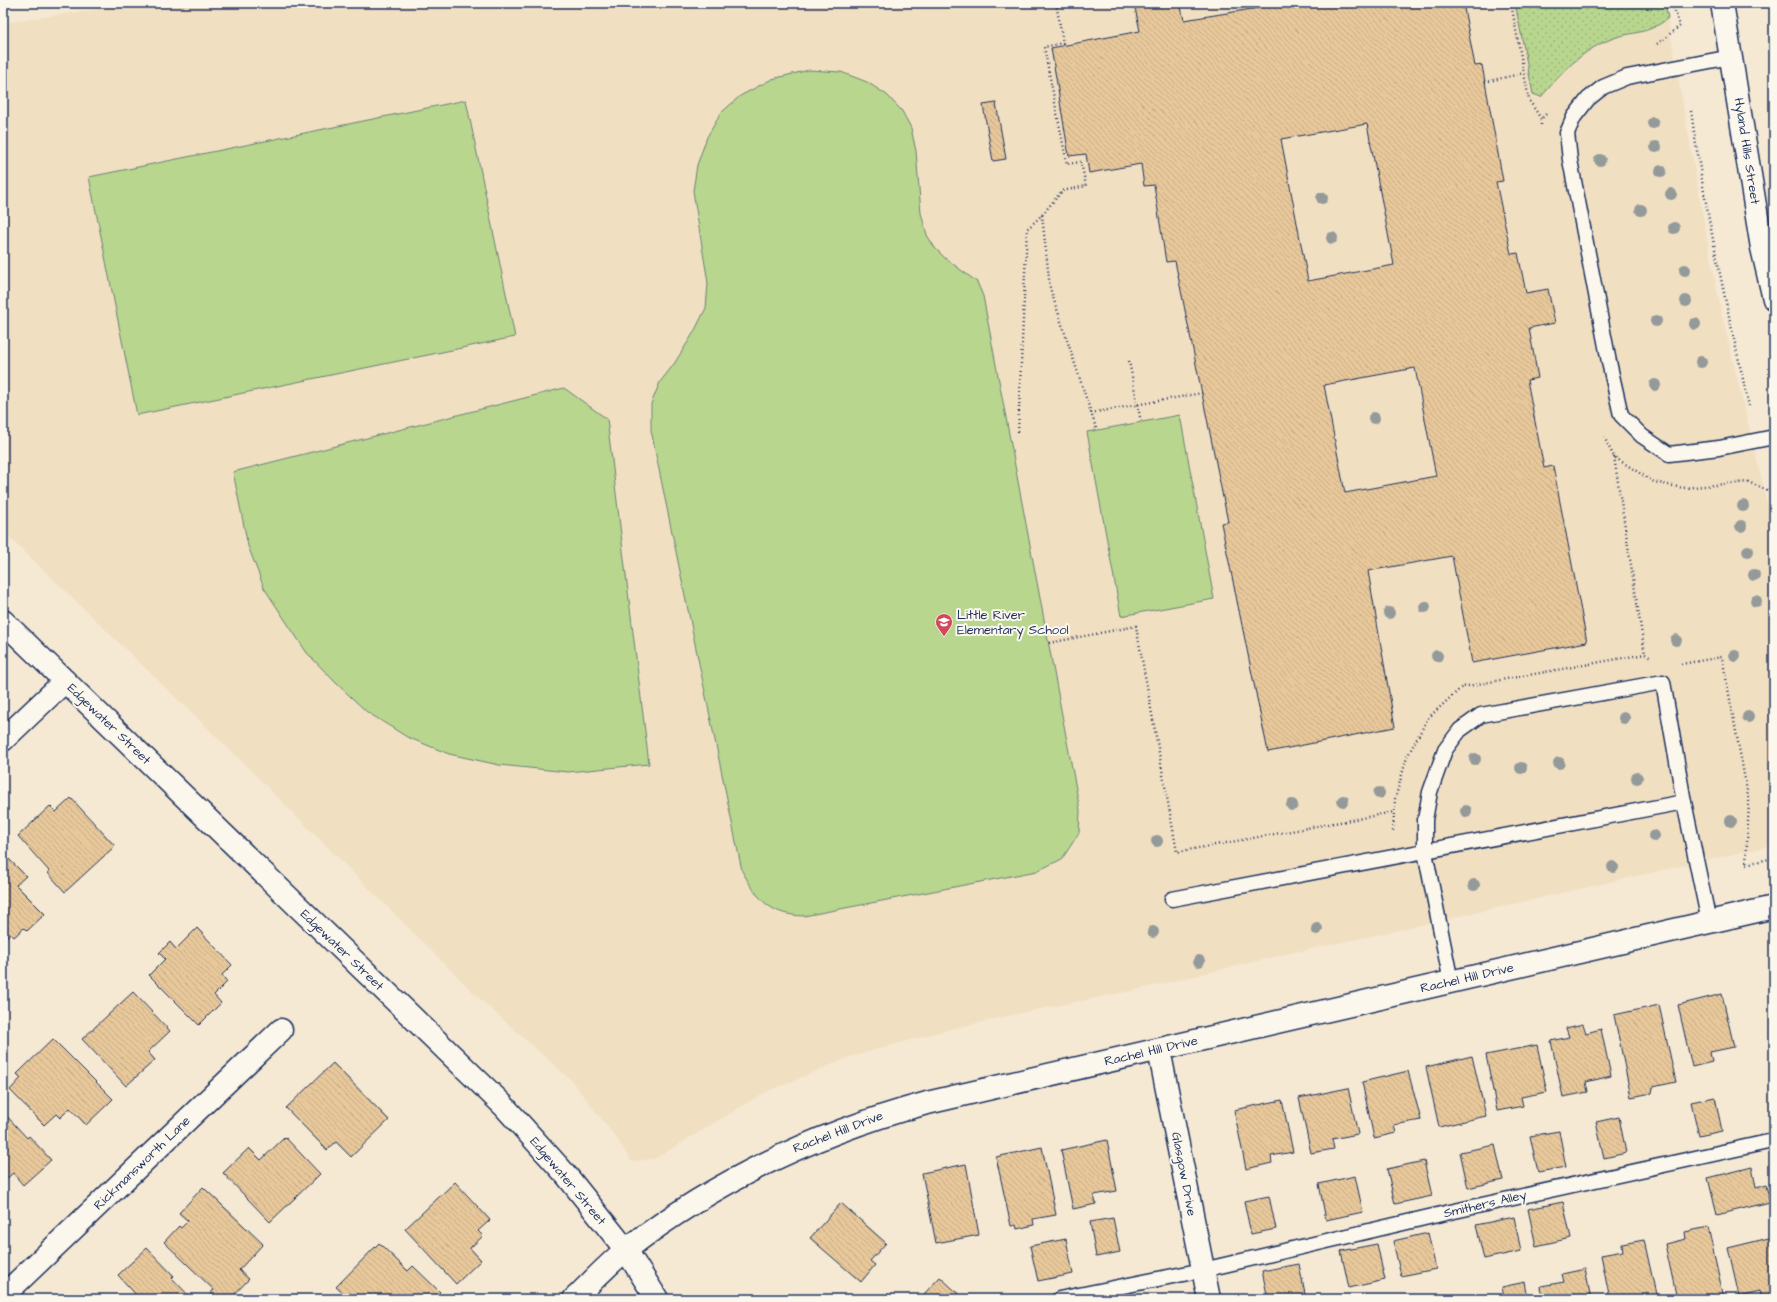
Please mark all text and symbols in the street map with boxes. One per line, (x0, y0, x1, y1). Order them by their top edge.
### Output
street label: Hyland Hills Street (1729, 96, 1764, 207)
place label: Little River Elementary School (957, 606, 1069, 640)
school or university icon: Little River Elementary School (934, 612, 954, 637)
street label: Edgewater Street (62, 679, 155, 770)
street label: Edgewater Street (295, 905, 388, 996)
street label: Rachel Hill Drive (1419, 959, 1515, 997)
street label: Rachel Hill Drive (1103, 1032, 1199, 1070)
street label: Rachel Hill Drive (790, 1107, 886, 1157)
street label: Rickmansworth Lane (90, 1112, 194, 1214)
street label: Glasgow Drive (1166, 1130, 1201, 1218)
street label: Edgewater Street (525, 1133, 611, 1230)
street label: Smithers Alley (1442, 1186, 1528, 1223)

